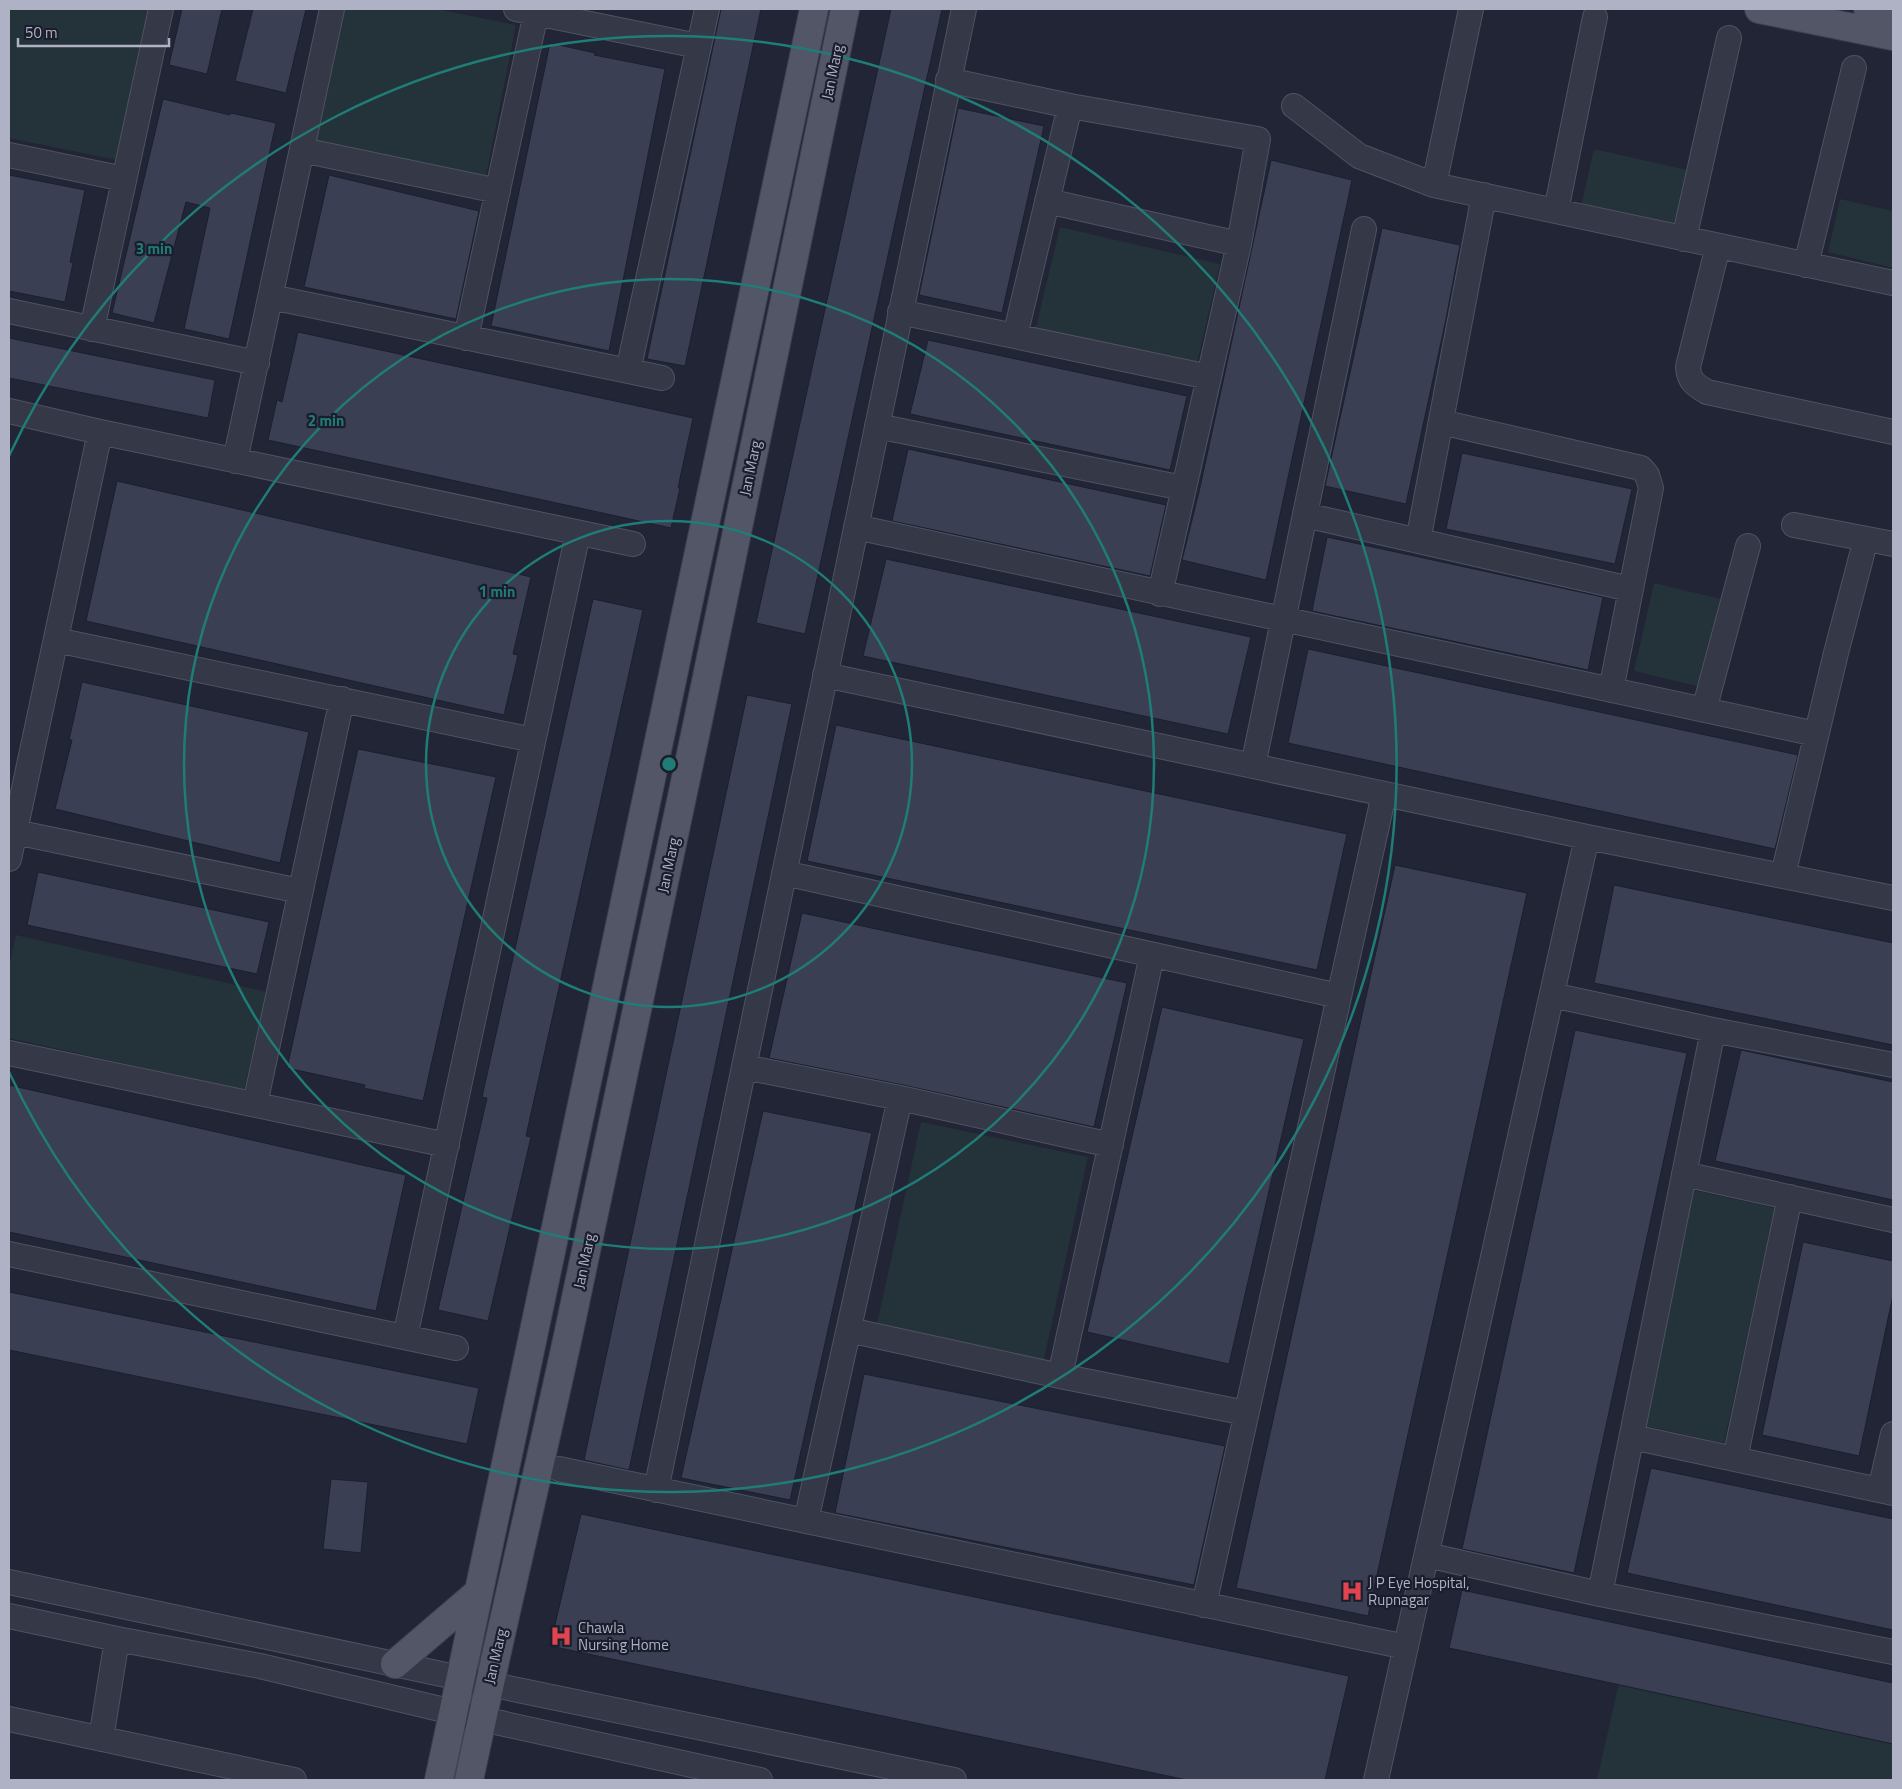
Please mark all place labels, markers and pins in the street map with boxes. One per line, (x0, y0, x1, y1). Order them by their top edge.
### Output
centre of rings (660, 755, 678, 773)
place label: J P Eye Hospital, Rupnagar (1368, 1571, 1470, 1611)
hospital icon: J P Eye Hospital, Rupnagar (1339, 1578, 1365, 1604)
place label: Chawla Nursing Home (578, 1616, 669, 1656)
hospital icon: Chawla Nursing Home (548, 1623, 574, 1649)

